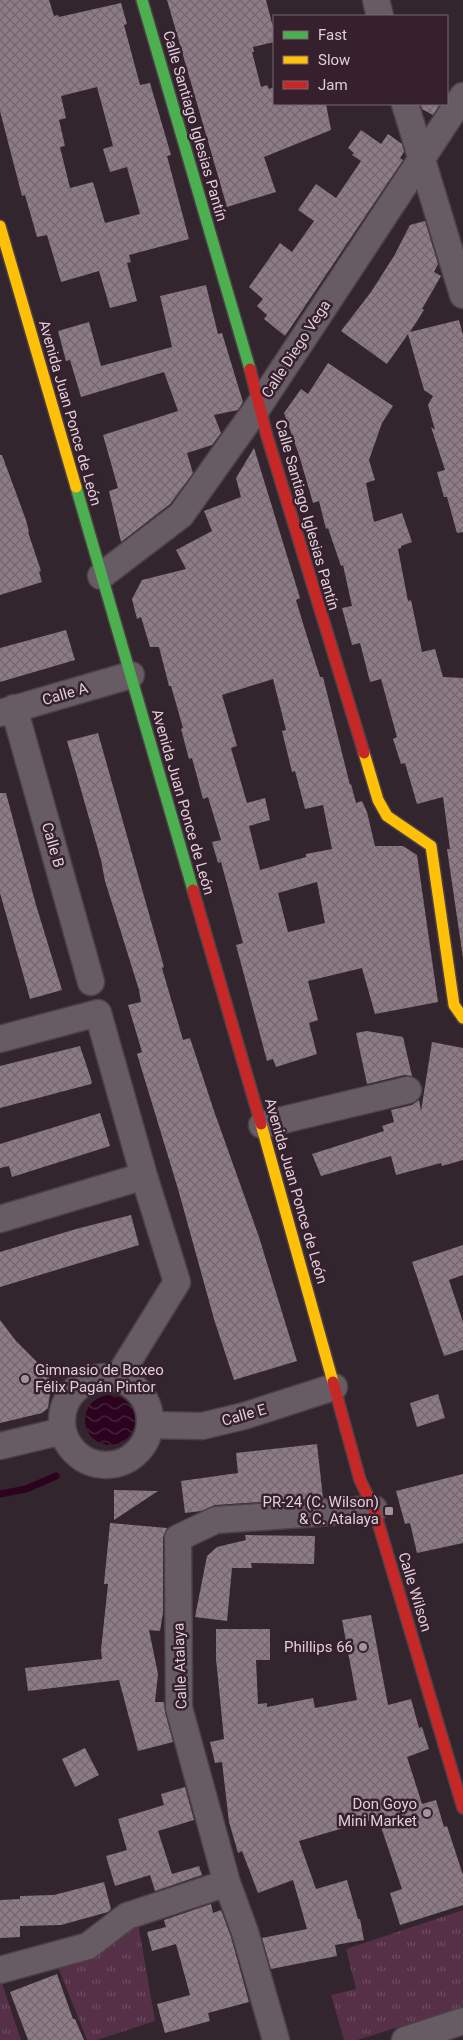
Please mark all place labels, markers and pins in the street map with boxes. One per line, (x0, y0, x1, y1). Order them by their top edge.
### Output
place label: Gimnasio de Boxeo Félix Pagán Pintor (35, 1361, 164, 1396)
marker: Gimnasio de Boxeo Félix Pagán Pintor (19, 1373, 31, 1385)
place label: PR-24 (C. Wilson) & C. Atalaya (263, 1493, 379, 1528)
marker: PR-24 (C. Wilson) & C. Atalaya (383, 1505, 395, 1517)
place label: Phillips 66 (284, 1638, 353, 1656)
marker: Phillips 66 (357, 1641, 369, 1653)
place label: Don Goyo Mini Market (338, 1795, 417, 1830)
marker: Don Goyo Mini Market (421, 1807, 433, 1819)

